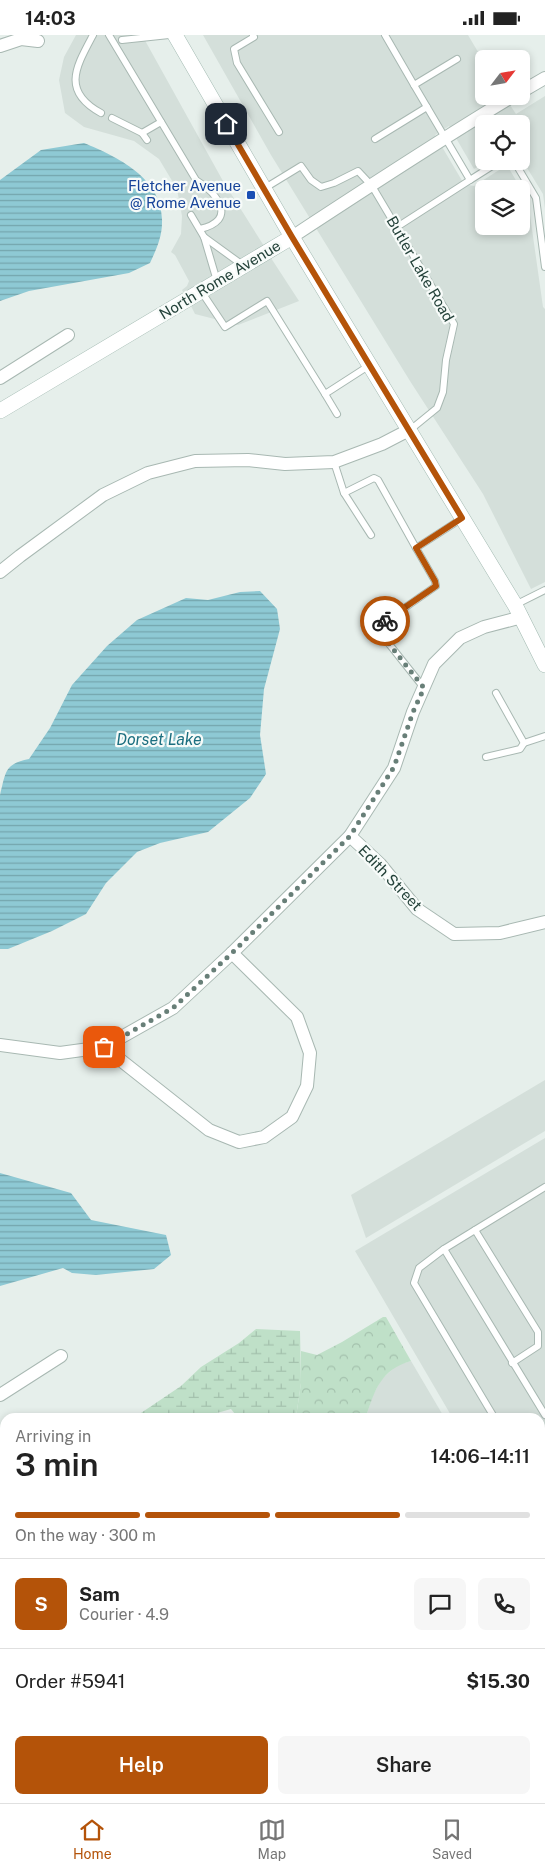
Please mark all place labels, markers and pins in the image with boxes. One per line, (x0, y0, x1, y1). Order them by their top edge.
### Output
pin (205, 103, 247, 145)
place label: Fletcher Avenue @ Rome Avenue (128, 177, 241, 211)
marker: Fletcher Avenue @ Rome Avenue (245, 189, 257, 201)
pin (83, 1026, 125, 1068)

